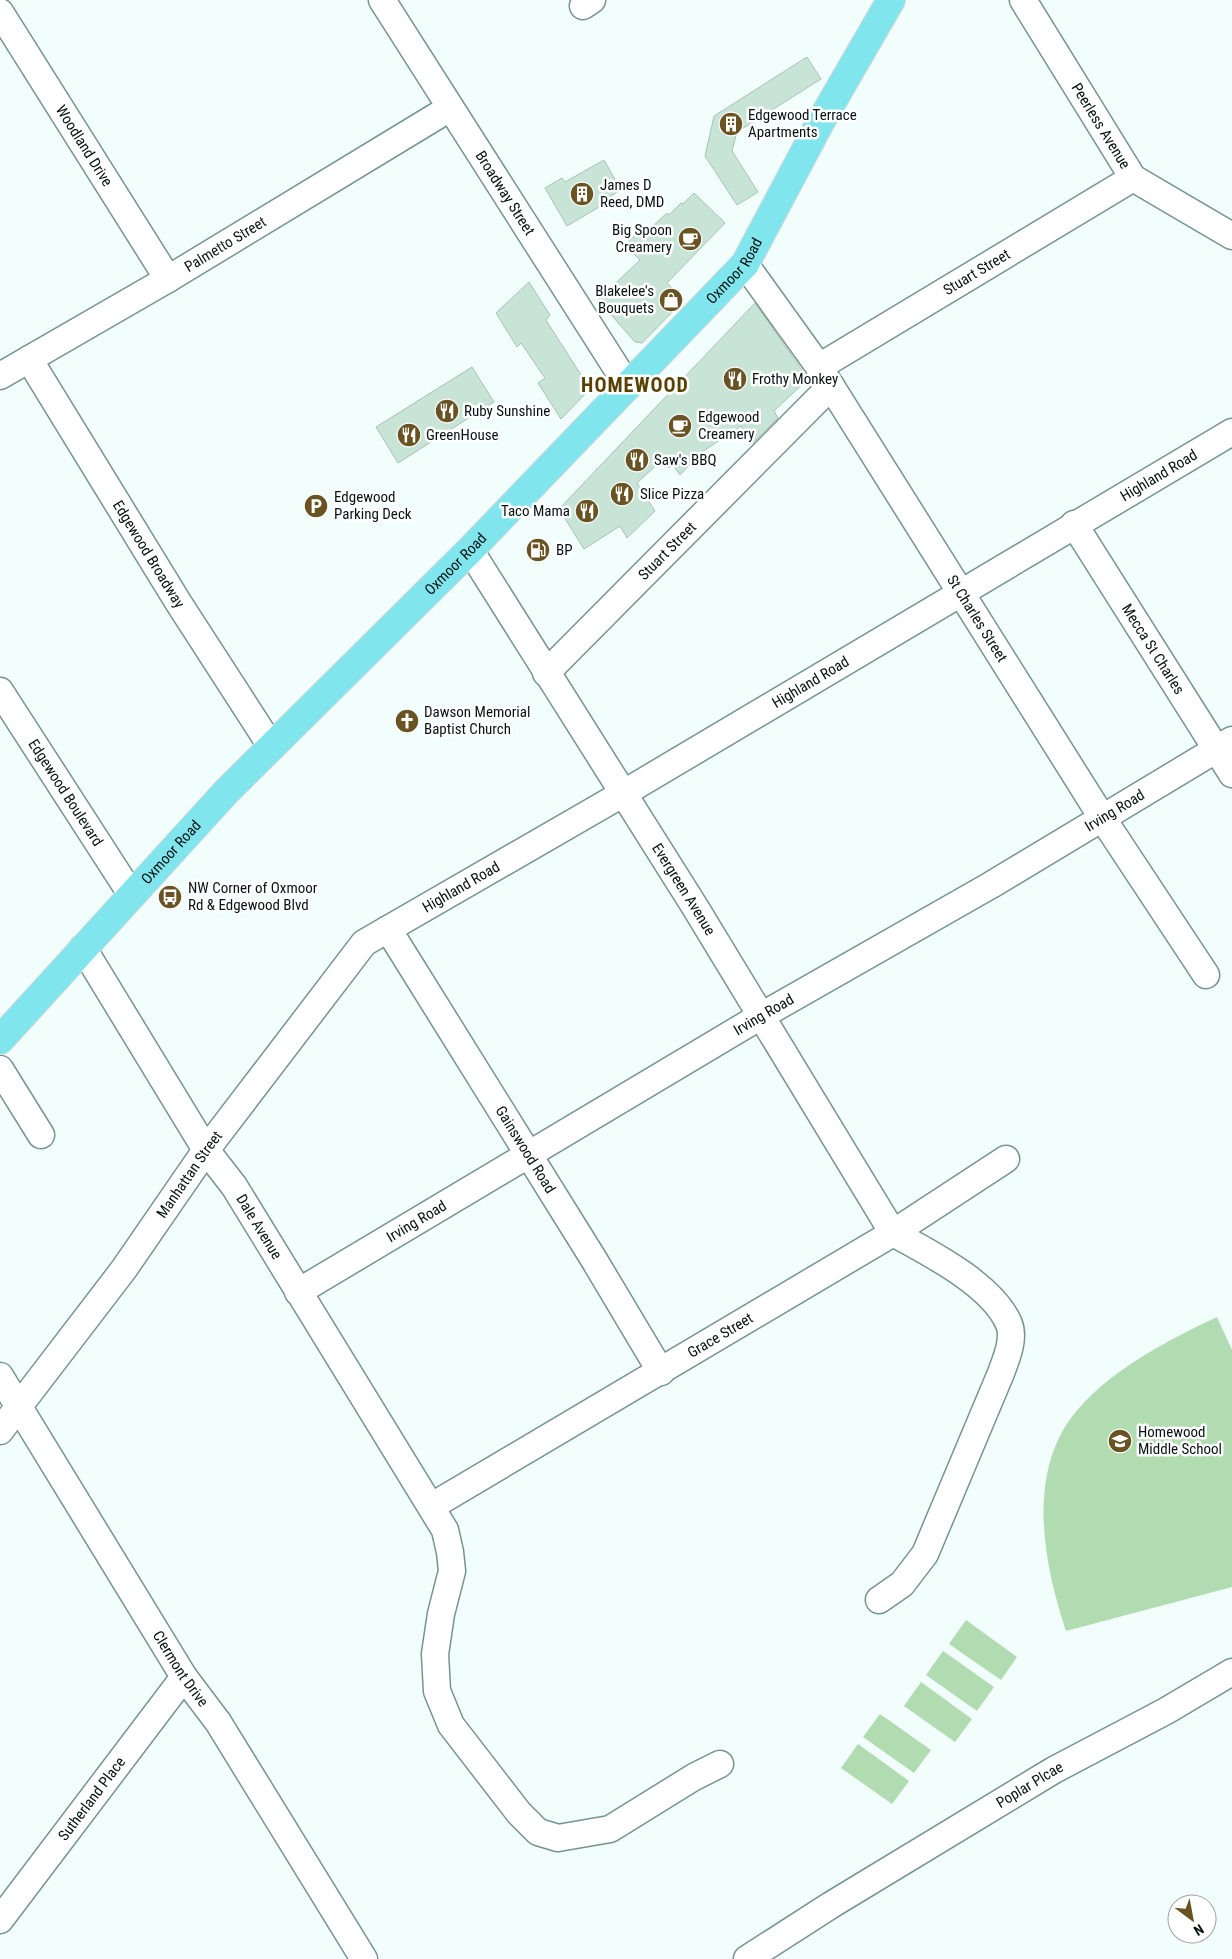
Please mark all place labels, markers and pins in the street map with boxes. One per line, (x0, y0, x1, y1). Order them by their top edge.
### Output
place label: Edgewood Terrace Apartments (748, 106, 857, 141)
building icon: Edgewood Terrace Apartments (718, 111, 744, 137)
place label: James D Reed, DMD (600, 176, 664, 211)
building icon: James D Reed, DMD (569, 181, 595, 207)
place label: Big Spoon Creamery (612, 221, 672, 256)
cafe icon: Big Spoon Creamery (677, 226, 703, 252)
place label: Blakelee's Bouquets (595, 282, 654, 317)
shop icon: Blakelee's Bouquets (658, 287, 684, 313)
restaurant icon: Frothy Monkey (722, 366, 748, 392)
place label: Frothy Monkey (752, 370, 838, 388)
restaurant icon: Ruby Sunshine (434, 398, 460, 424)
place label: Ruby Sunshine (464, 402, 550, 420)
place label: Edgewood Creamery (698, 408, 759, 443)
cafe icon: Edgewood Creamery (667, 413, 693, 439)
restaurant icon: GreenHouse (396, 422, 422, 448)
place label: GreenHouse (426, 426, 499, 444)
restaurant icon: Saw's BBQ (624, 447, 650, 473)
place label: Saw's BBQ (654, 451, 716, 469)
restaurant icon: Slice Pizza (609, 481, 635, 507)
place label: Slice Pizza (640, 485, 704, 503)
place label: Edgewood Parking Deck (334, 488, 412, 523)
parking icon: Edgewood Parking Deck (303, 493, 329, 519)
restaurant icon: Taco Mama (574, 498, 600, 524)
place label: Taco Mama (501, 502, 570, 520)
fuel station icon: BP (525, 537, 551, 563)
place label: BP (556, 541, 573, 559)
place label: Dawson Memorial Baptist Church (424, 703, 530, 738)
church icon: Dawson Memorial Baptist Church (394, 708, 420, 734)
place label: NW Corner of Oxmoor Rd & Edgewood Blvd (188, 879, 318, 914)
bus stop icon: NW Corner of Oxmoor Rd & Edgewood Blvd (157, 884, 183, 910)
place label: Homewood Middle School (1138, 1423, 1222, 1458)
school or university icon: Homewood Middle School (1107, 1428, 1133, 1454)

